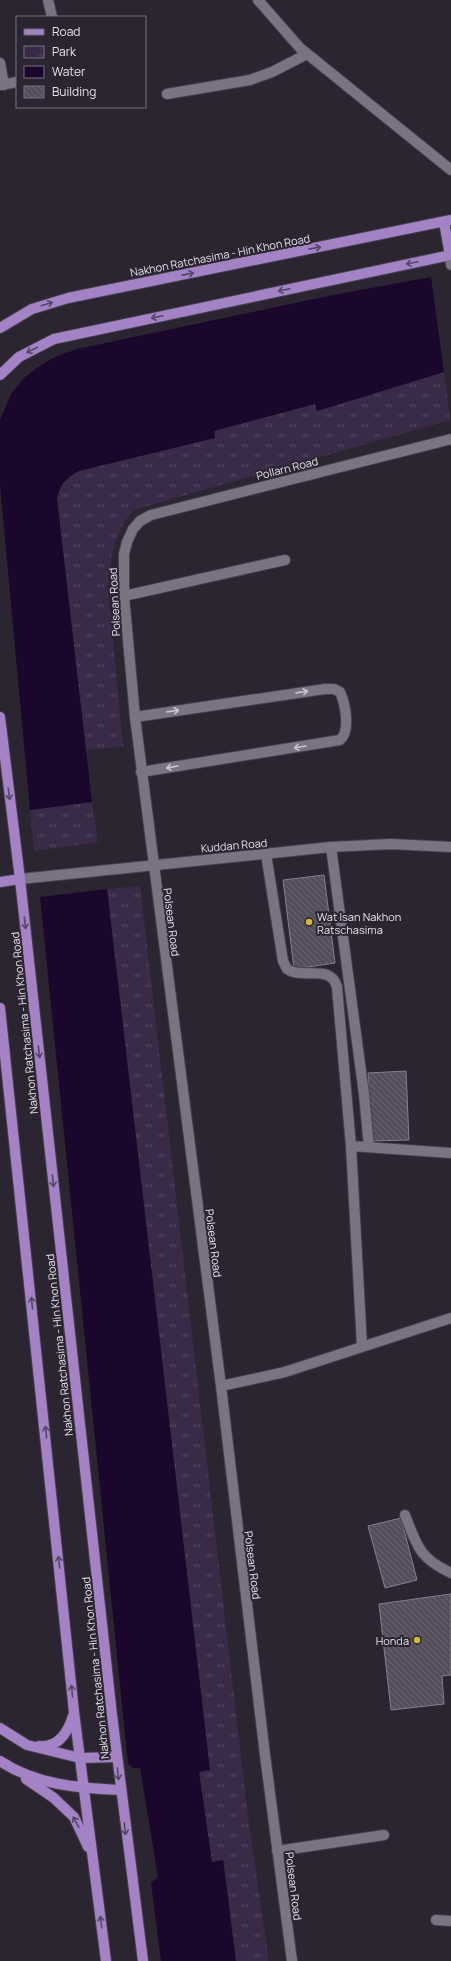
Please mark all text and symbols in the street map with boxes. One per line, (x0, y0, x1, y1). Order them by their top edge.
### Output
legend (16, 16, 146, 108)
text: Road (52, 23, 80, 40)
text: Park (52, 43, 77, 60)
text: Water (52, 63, 86, 80)
text: Building (52, 83, 96, 100)
street label: Nakhon Ratchasima - Hin Khon Road (129, 230, 311, 280)
one-way arrow (308, 243, 321, 251)
one-way arrow (405, 260, 418, 268)
one-way arrow (181, 269, 194, 277)
one-way arrow (278, 286, 291, 294)
one-way arrow (40, 300, 53, 307)
one-way arrow (151, 313, 164, 321)
one-way arrow (26, 347, 38, 354)
street label: Pollarn Road (255, 453, 319, 483)
street label: Polsean Road (105, 567, 123, 637)
one-way arrow (295, 688, 308, 696)
one-way arrow (167, 707, 180, 715)
one-way arrow (294, 743, 307, 751)
one-way arrow (165, 763, 178, 771)
one-way arrow (5, 787, 13, 800)
street label: Kuddan Road (200, 835, 268, 855)
street label: Polsean Road (160, 887, 184, 957)
place label: Wat Isan Nakhon Ratschasima (317, 909, 401, 937)
one-way arrow (21, 916, 28, 929)
marker: Wat Isan Nakhon Ratschasima (304, 917, 314, 927)
street label: Nakhon Ratchasima - Hin Khon Road (7, 931, 41, 1115)
one-way arrow (35, 1045, 43, 1058)
one-way arrow (49, 1174, 57, 1187)
street label: Polsean Road (202, 1208, 226, 1278)
street label: Nakhon Ratchasima - Hin Khon Road (42, 1253, 76, 1437)
one-way arrow (29, 1297, 36, 1310)
one-way arrow (42, 1426, 49, 1439)
street label: Polsean Road (241, 1530, 265, 1600)
one-way arrow (55, 1556, 63, 1569)
street label: Nakhon Ratchasima - Hin Khon Road (78, 1576, 112, 1760)
place label: Honda (376, 1633, 409, 1648)
marker: Honda (412, 1635, 422, 1645)
one-way arrow (68, 1685, 76, 1698)
one-way arrow (115, 1767, 122, 1780)
one-way arrow (71, 1816, 79, 1828)
one-way arrow (121, 1822, 129, 1835)
street label: Polsean Road (282, 1851, 306, 1921)
one-way arrow (97, 1916, 105, 1929)

